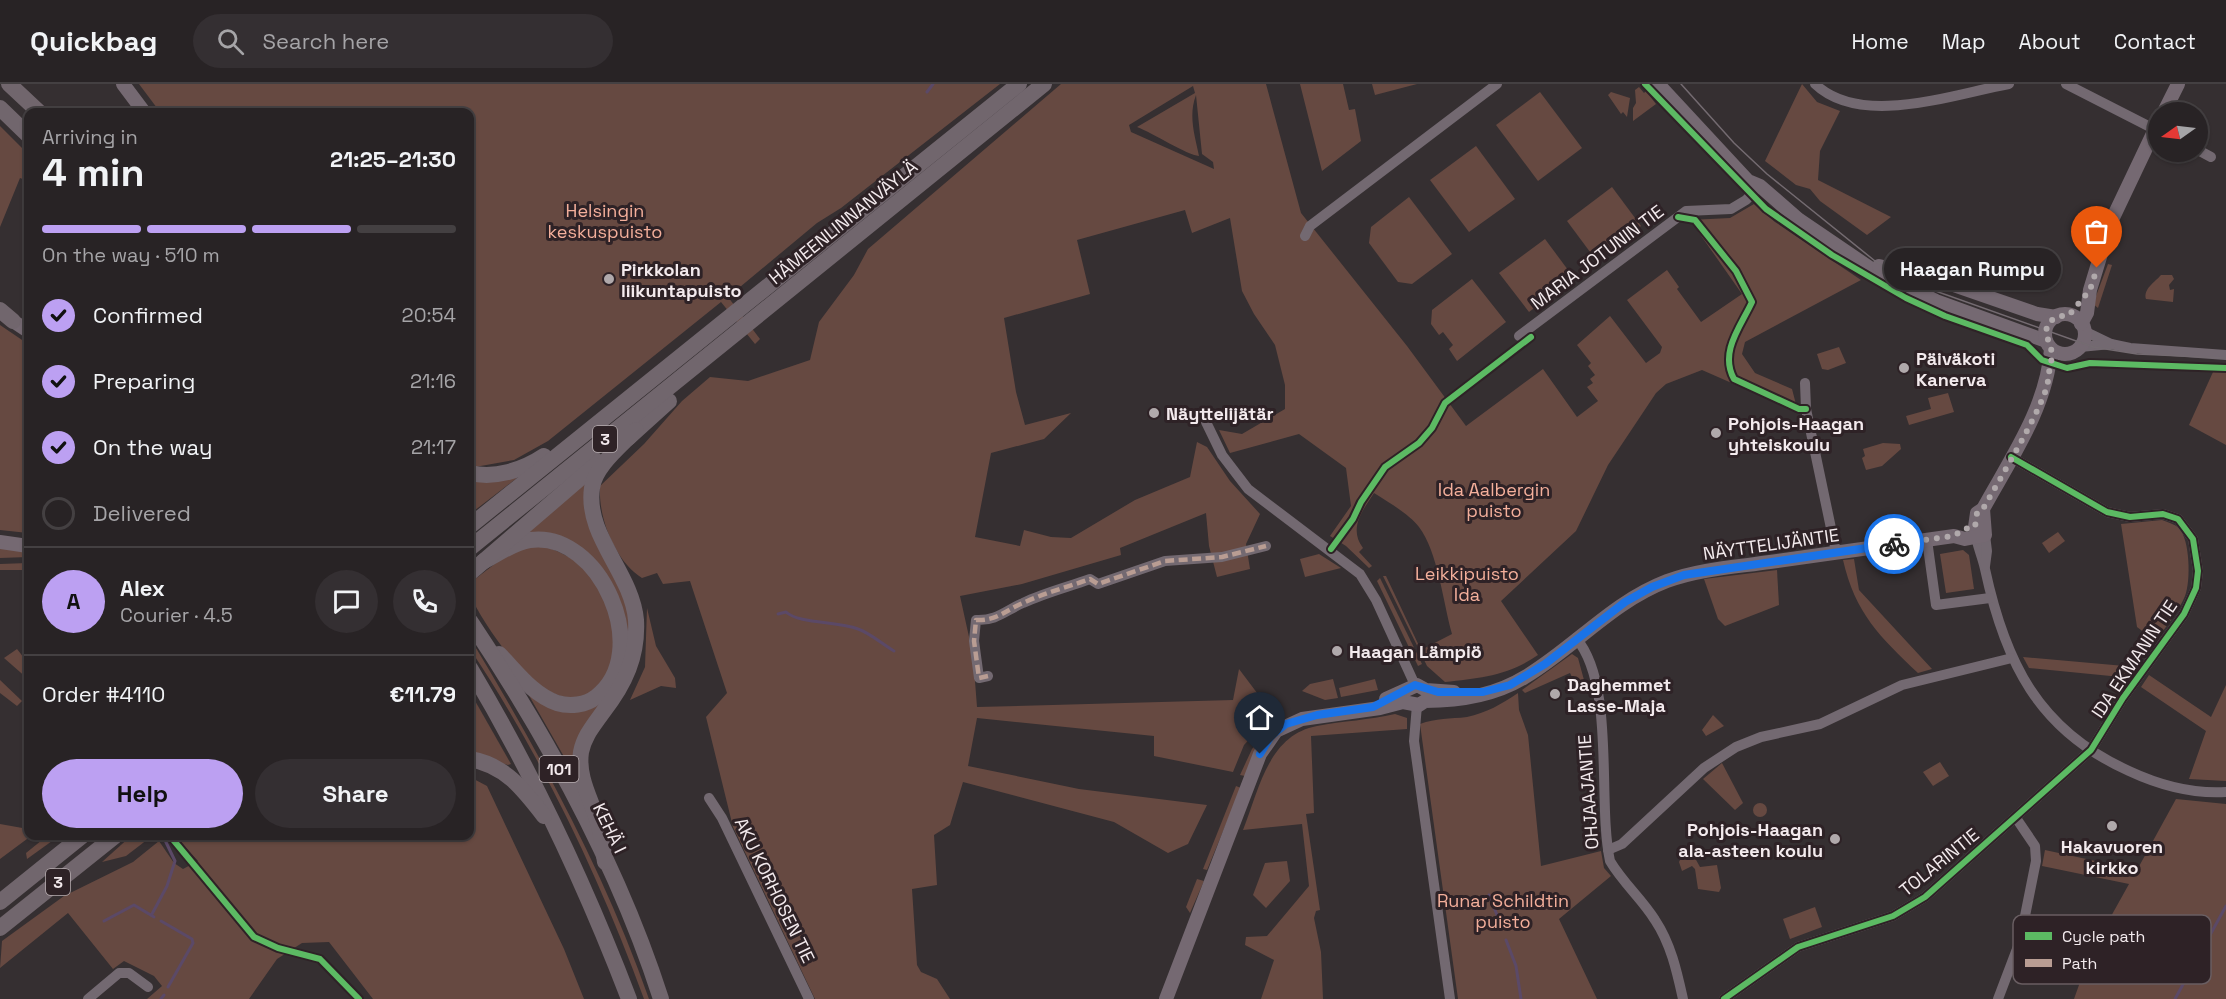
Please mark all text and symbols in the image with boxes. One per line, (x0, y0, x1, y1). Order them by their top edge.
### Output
search box (193, 14, 613, 68)
text: Quickbag (30, 23, 157, 59)
icon: search (214, 25, 247, 58)
text: Search here (262, 27, 389, 55)
text: Home (1851, 28, 1909, 55)
text: Map (1942, 28, 1986, 55)
text: About (2019, 28, 2081, 55)
text: Contact (2114, 28, 2196, 55)
north arrow (2148, 102, 2208, 162)
map controls (2148, 102, 2208, 162)
text: Arriving in (42, 124, 138, 150)
text: 21:25–21:30 (330, 145, 456, 173)
text: 4 min (42, 148, 144, 197)
street label: HÄMEENLINNANVÄYLÄ (764, 155, 922, 289)
park label: Helsingin keskuspuisto (548, 199, 662, 243)
street label: MARIA JOTUNIN TIE (1526, 200, 1668, 314)
pin (2071, 206, 2122, 268)
icon: bag (2080, 215, 2113, 248)
text: On the way · 510 m (42, 242, 220, 268)
callout: Haagan Rumpu (1884, 247, 2061, 289)
text: Haagan Rumpu (1900, 256, 2045, 282)
place label: Pirkkolan liikuntapuisto (621, 258, 742, 302)
marker: Pirkkolan liikuntapuisto (602, 272, 616, 286)
icon: check (42, 299, 75, 332)
text: Confirmed (93, 301, 203, 329)
text: 20:54 (402, 302, 456, 328)
place label: Päiväkoti Kanerva (1916, 347, 1995, 391)
marker: Päiväkoti Kanerva (1897, 361, 1911, 375)
icon: check (42, 365, 75, 398)
text: Preparing (93, 367, 195, 395)
text: 21:16 (410, 368, 456, 394)
place label: Näyttelijätär (1166, 402, 1274, 425)
marker: Näyttelijätär (1147, 406, 1161, 420)
place label: Pohjois-Haagan yhteiskoulu (1728, 412, 1864, 456)
road number: 3 (593, 426, 617, 452)
marker: Pohjois-Haagan yhteiskoulu (1709, 426, 1723, 440)
icon: check (42, 431, 75, 464)
text: On the way (93, 433, 212, 461)
text: 21:17 (411, 434, 456, 460)
park label: Ida Aalbergin puisto (1438, 478, 1550, 522)
text: Delivered (93, 499, 191, 527)
courier (1864, 514, 1924, 574)
street label: NÄYTTELIJÄNTIE (1702, 523, 1840, 565)
icon: bike (1878, 528, 1911, 561)
park label: Leikkipuisto Ida (1415, 562, 1519, 606)
button: chat (315, 570, 378, 633)
button: phone (393, 570, 456, 633)
text: Alex (120, 574, 165, 602)
text: A (67, 587, 80, 615)
street label: IDA EKMANIN TIE (2086, 596, 2182, 722)
text: Courier · 4.5 (120, 602, 233, 628)
place label: Haagan Lämpiö (1349, 640, 1482, 663)
marker: Haagan Lämpiö (1330, 644, 1344, 658)
place label: Daghemmet Lasse-Maja (1567, 673, 1671, 717)
text: Order #4110 (42, 680, 165, 708)
text: €11.79 (390, 680, 456, 708)
marker: Daghemmet Lasse-Maja (1548, 687, 1562, 701)
pin (1234, 692, 1285, 754)
icon: home (1243, 701, 1276, 734)
street label: OHJAAJANTIE (1573, 734, 1603, 850)
road number: 101 (540, 756, 578, 782)
button: Help (42, 759, 243, 828)
button: Share (255, 759, 456, 828)
street label: KEHÄ I (588, 799, 632, 857)
street label: AKU KORHOSEN TIE (730, 813, 820, 967)
place label: Pohjois-Haagan ala-asteen koulu (1678, 818, 1823, 862)
marker: Hakavuoren kirkko (2105, 819, 2119, 833)
street label: TOLARINTIE (1894, 823, 1984, 901)
marker: Pohjois-Haagan ala-asteen koulu (1828, 832, 1842, 846)
place label: Hakavuoren kirkko (2061, 835, 2163, 879)
road number: 3 (46, 869, 70, 895)
park label: Runar Schildtin puisto (1437, 889, 1569, 933)
legend (2013, 915, 2211, 984)
text: Cycle path (2062, 926, 2145, 947)
text: Path (2062, 953, 2097, 974)

